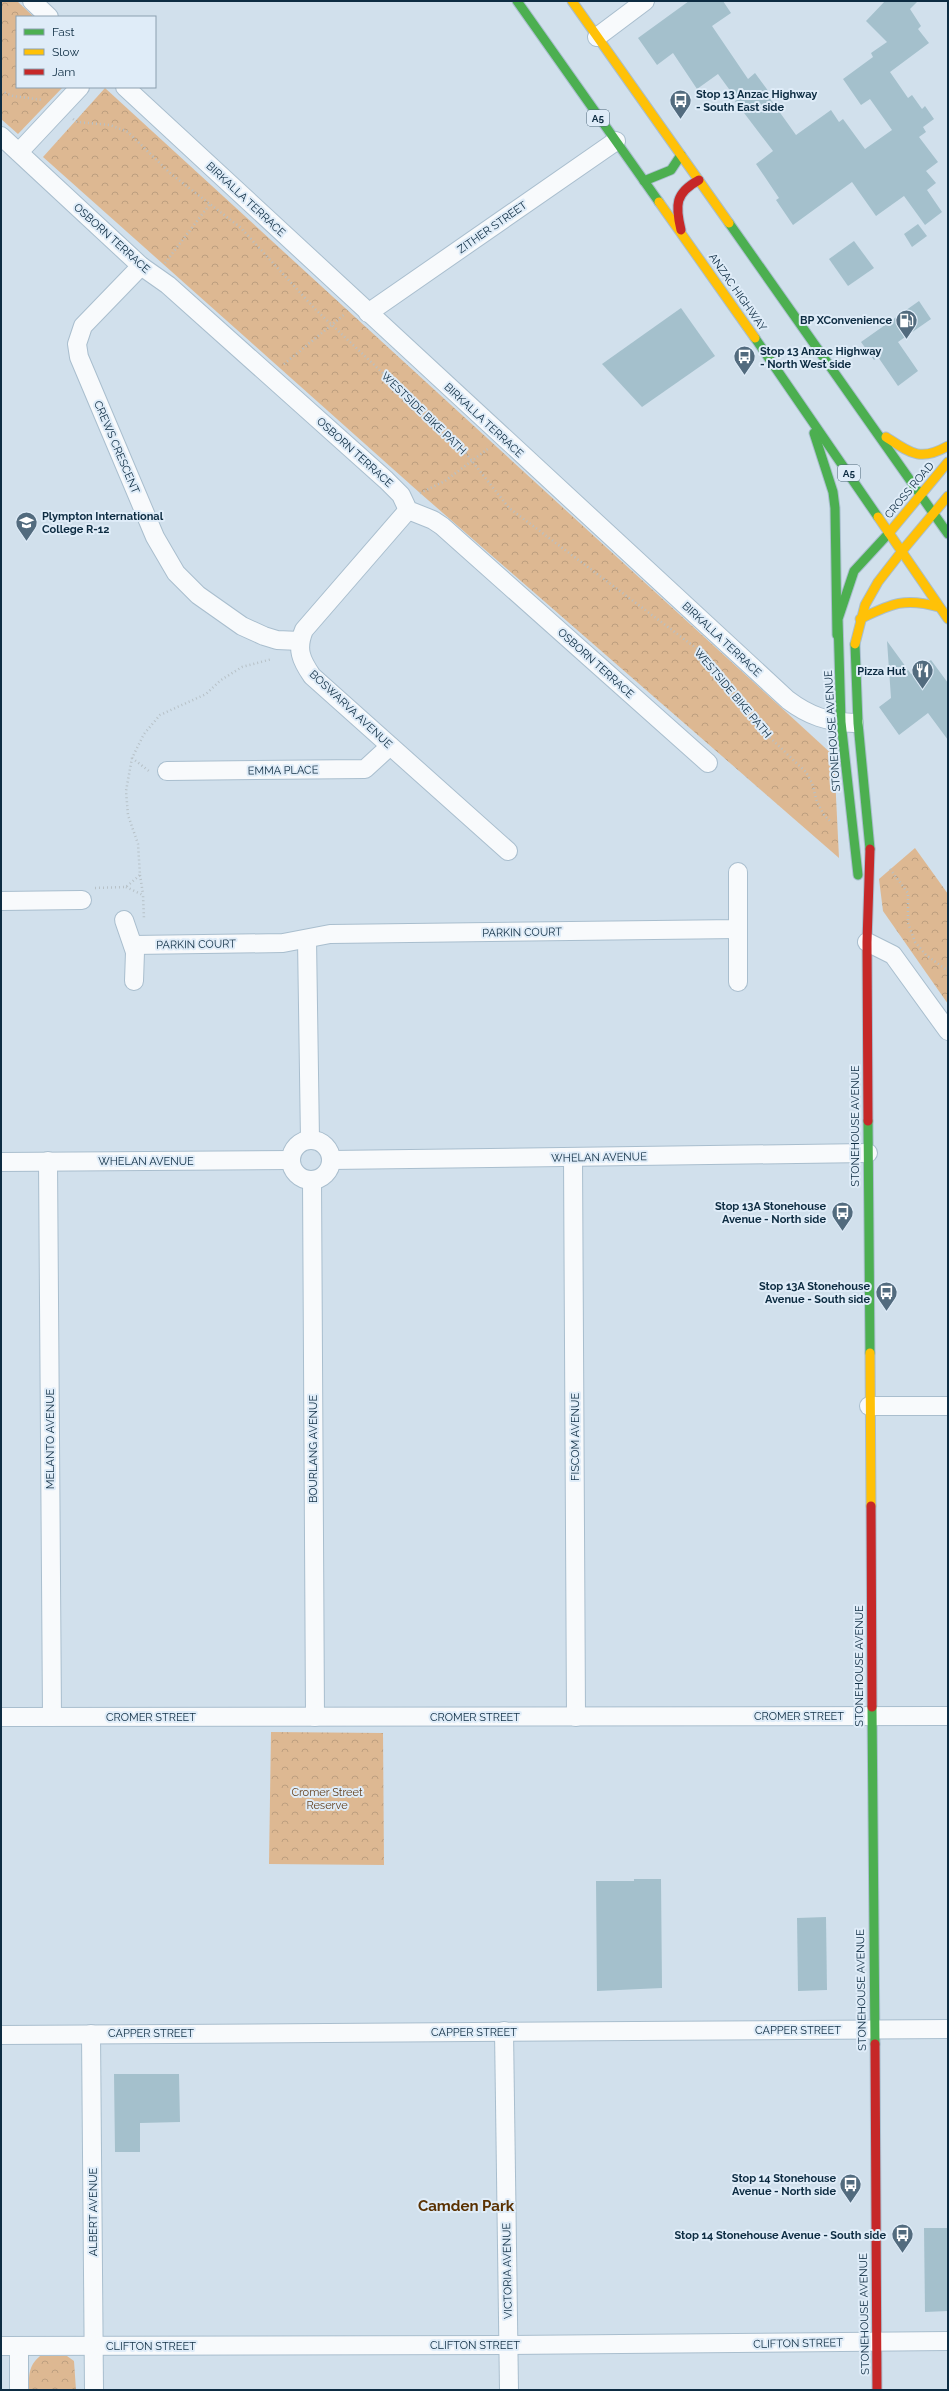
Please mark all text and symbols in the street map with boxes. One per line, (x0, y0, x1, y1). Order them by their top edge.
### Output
legend (16, 16, 156, 88)
text: Fast (52, 25, 75, 39)
text: Slow (52, 45, 79, 59)
text: Jam (52, 65, 75, 79)
bus stop icon: Stop 13 Anzac Highway - South East side (667, 87, 693, 120)
place label: Stop 13 Anzac Highway - South East side (696, 88, 817, 114)
road number: A5 (587, 110, 609, 126)
street label: BIRKALLA TERRACE (203, 159, 288, 240)
street label: ZITHER STREET (455, 198, 530, 256)
street label: OSBORN TERRACE (71, 201, 153, 276)
street label: ANZAC HIGHWAY (706, 251, 769, 334)
fuel station icon: BP XConvenience (894, 307, 920, 340)
place label: BP XConvenience (800, 314, 892, 327)
bus stop icon: Stop 13 Anzac Highway - North West side (732, 344, 758, 377)
place label: Stop 13 Anzac Highway - North West side (760, 345, 881, 371)
street label: WESTSIDE BIKE PATH (379, 370, 469, 457)
street label: BIRKALLA TERRACE (441, 380, 526, 461)
street label: CREWS CRESCENT (91, 399, 142, 496)
street label: OSBORN TERRACE (314, 415, 396, 490)
street label: CROSS ROAD (882, 459, 937, 521)
road number: A5 (838, 465, 860, 481)
school or university icon: Plympton International College R-12 (14, 509, 40, 542)
place label: Plympton International College R-12 (42, 510, 164, 536)
street label: BIRKALLA TERRACE (679, 599, 764, 680)
street label: OSBORN TERRACE (555, 626, 637, 701)
street label: WESTSIDE BIKE PATH (691, 646, 774, 741)
restaurant icon: Pizza Hut (909, 658, 935, 691)
place label: Pizza Hut (857, 665, 907, 678)
street label: BOSWARVA AVENUE (307, 668, 395, 751)
street label: STONEHOUSE AVENUE (822, 670, 843, 792)
street label: EMMA PLACE (248, 763, 319, 778)
street label: PARKIN COURT (482, 925, 562, 940)
street label: PARKIN COURT (156, 937, 236, 952)
street label: STONEHOUSE AVENUE (849, 1065, 862, 1187)
street label: WHELAN AVENUE (551, 1150, 647, 1165)
street label: WHELAN AVENUE (98, 1155, 194, 1168)
bus stop icon: Stop 13A Stonehouse Avenue - North side (829, 1199, 855, 1232)
place label: Stop 13A Stonehouse Avenue - North side (715, 1200, 826, 1226)
bus stop icon: Stop 13A Stonehouse Avenue - South side (873, 1279, 899, 1312)
place label: Stop 13A Stonehouse Avenue - South side (759, 1280, 870, 1306)
street label: MELANTO AVENUE (44, 1389, 57, 1489)
street label: FISCOM AVENUE (569, 1393, 582, 1481)
street label: BOURLANG AVENUE (307, 1395, 320, 1503)
street label: STONEHOUSE AVENUE (853, 1605, 866, 1727)
street label: CROMER STREET (754, 1710, 844, 1723)
street label: CROMER STREET (106, 1711, 196, 1724)
street label: CROMER STREET (430, 1711, 520, 1724)
park label: Cromer Street Reserve (291, 1786, 363, 1812)
street label: STONEHOUSE AVENUE (854, 1929, 869, 2051)
street label: CAPPER STREET (755, 2024, 841, 2037)
street label: CAPPER STREET (431, 2026, 517, 2039)
street label: CAPPER STREET (108, 2027, 194, 2040)
street label: ALBERT AVENUE (87, 2168, 100, 2256)
bus stop icon: Stop 14 Stonehouse Avenue - North side (838, 2171, 864, 2204)
place label: Stop 14 Stonehouse Avenue - North side (732, 2172, 836, 2198)
district label: Camden Park (418, 2197, 515, 2215)
street label: VICTORIA AVENUE (500, 2222, 515, 2319)
bus stop icon: Stop 14 Stonehouse Avenue - South side (889, 2222, 915, 2255)
place label: Stop 14 Stonehouse Avenue - South side (675, 2229, 886, 2242)
street label: STONEHOUSE AVENUE (857, 2253, 872, 2375)
street label: CLIFTON STREET (753, 2336, 843, 2351)
street label: CLIFTON STREET (430, 2339, 520, 2352)
street label: CLIFTON STREET (106, 2340, 196, 2353)

